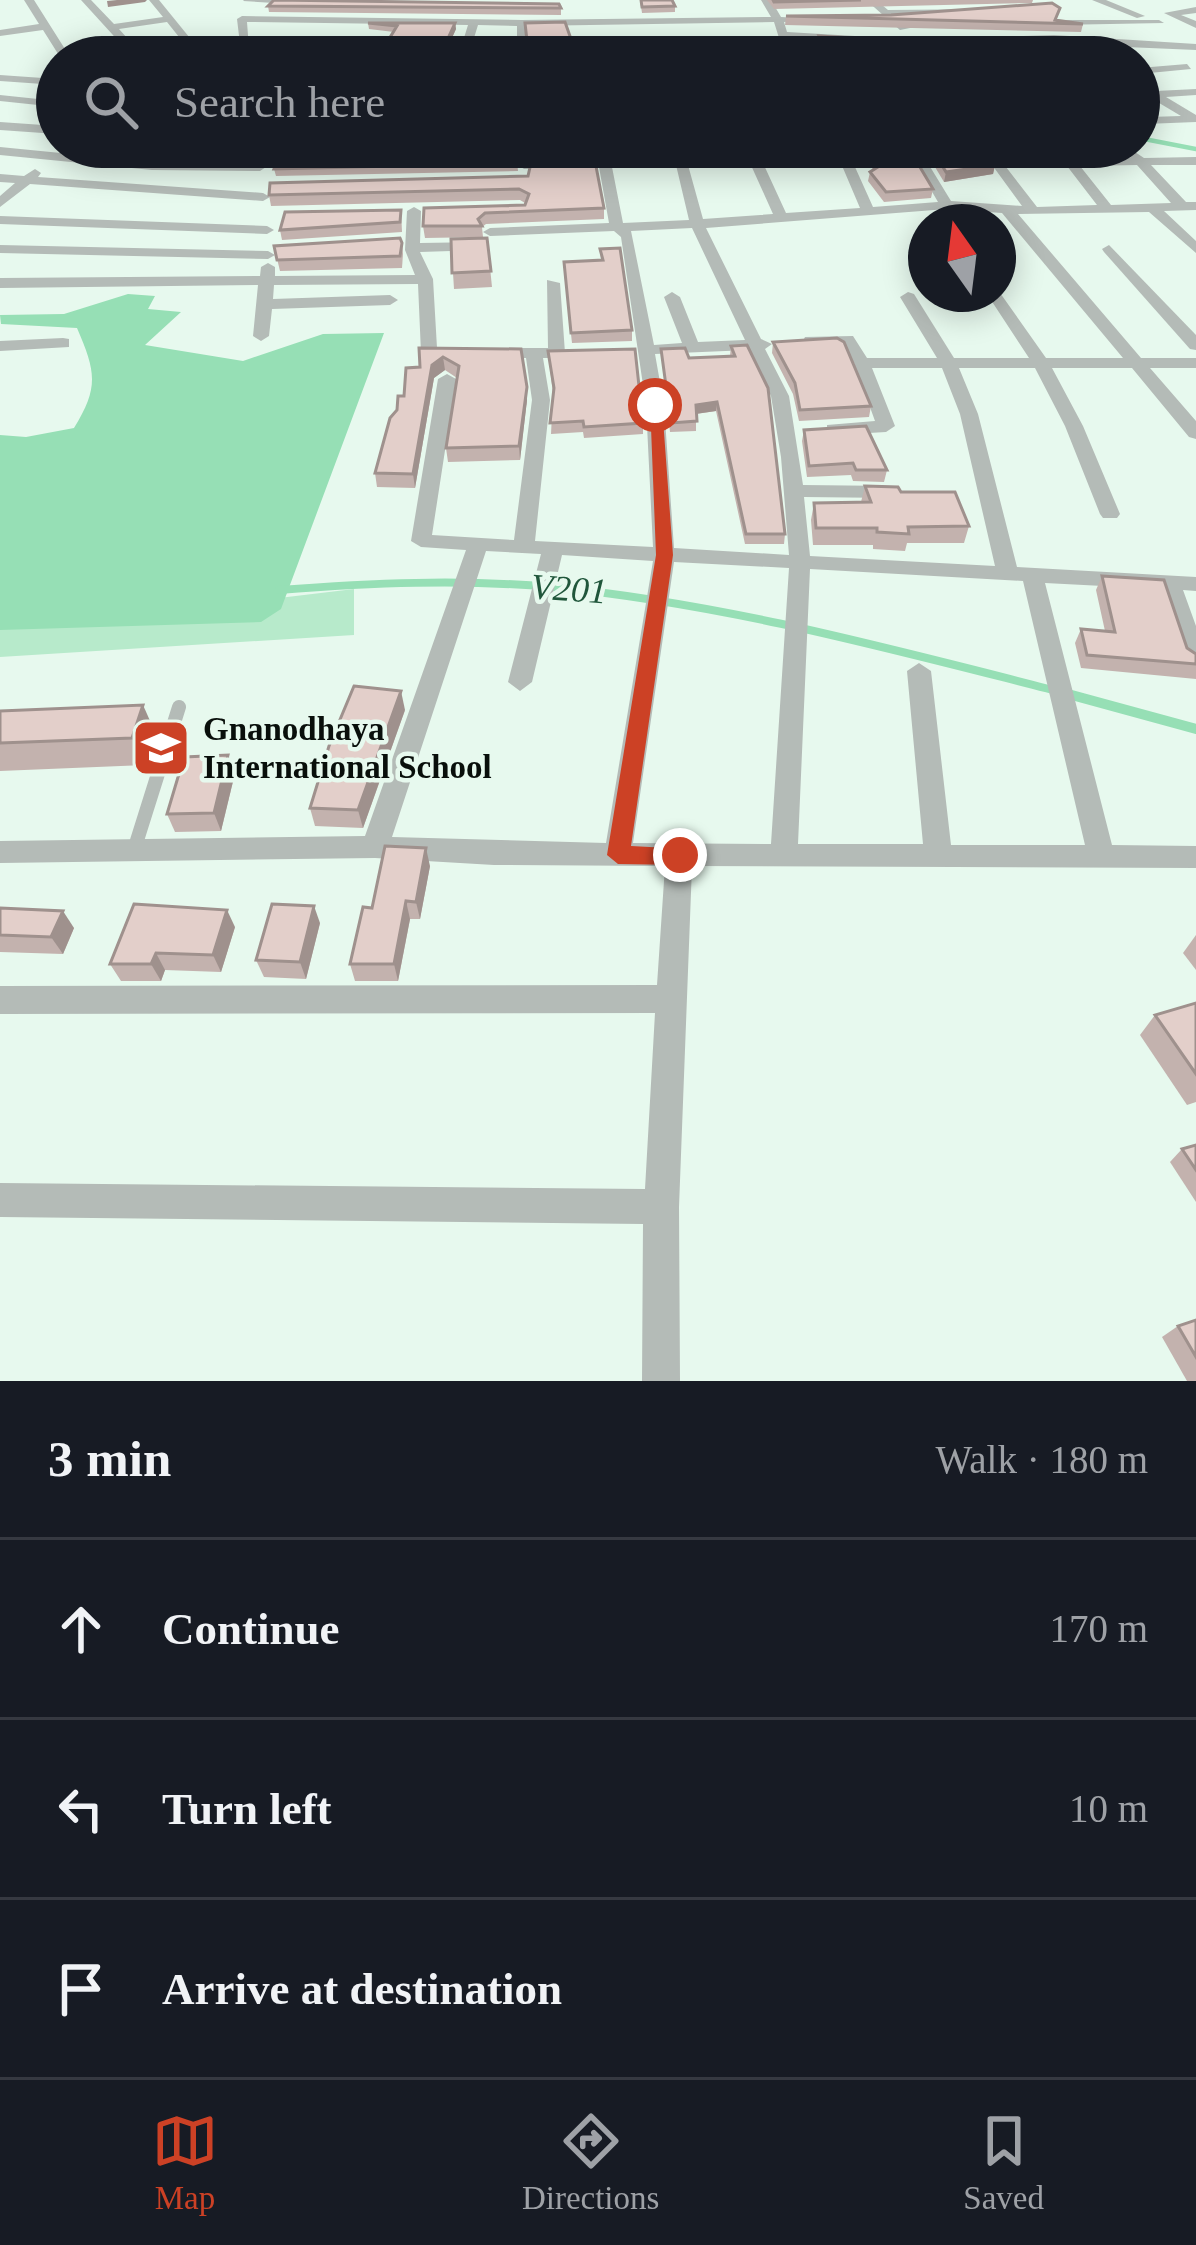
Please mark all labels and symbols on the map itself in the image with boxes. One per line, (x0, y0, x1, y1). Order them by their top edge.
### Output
north arrow (908, 204, 1016, 312)
route start (628, 378, 682, 432)
water label: V201 (530, 566, 608, 612)
place label: Gnanodhaya International School (203, 711, 492, 785)
school or university icon: Gnanodhaya International School (130, 717, 192, 779)
route end (653, 828, 707, 882)

